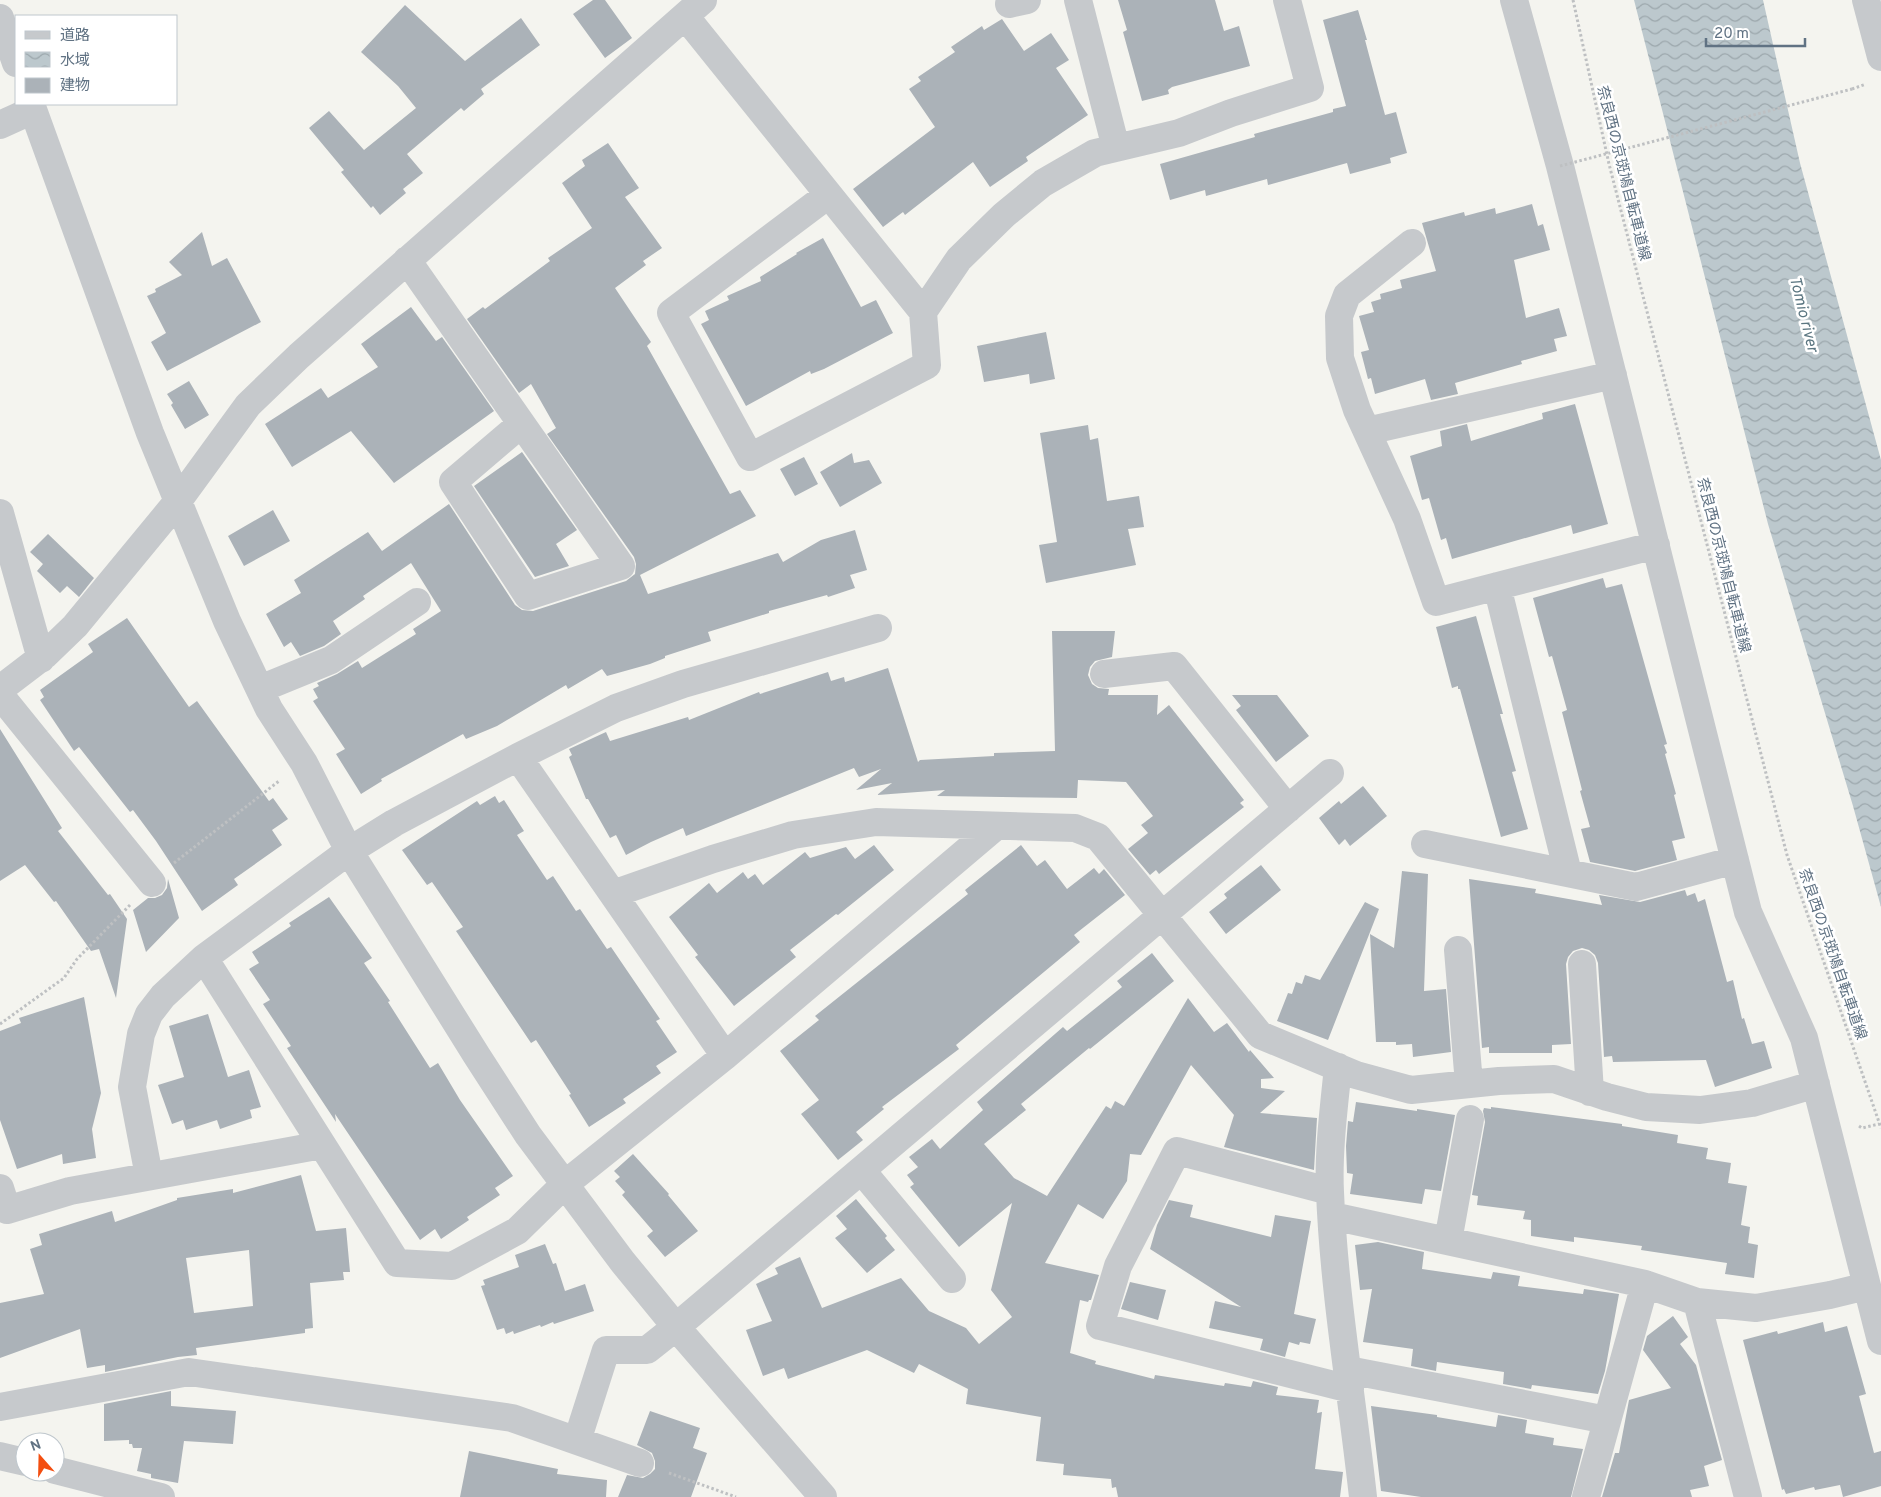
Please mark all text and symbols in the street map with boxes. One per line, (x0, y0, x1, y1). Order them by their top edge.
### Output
legend (15, 15, 178, 105)
scale bar (1706, 15, 1805, 47)
text: 20 m (1714, 25, 1749, 44)
text: 道路 (60, 27, 90, 46)
text: 水域 (60, 52, 90, 71)
text: 建物 (60, 77, 90, 96)
street label: 奈良西の京斑鳩自転車道線 (1592, 84, 1654, 263)
water label: Tomio river (1784, 275, 1823, 356)
street label: 奈良西の京斑鳩自転車道線 (1692, 476, 1754, 655)
street label: 奈良西の京斑鳩自転車道線 (1793, 866, 1870, 1043)
north arrow (15, 1432, 65, 1482)
text: N (28, 1436, 44, 1456)

